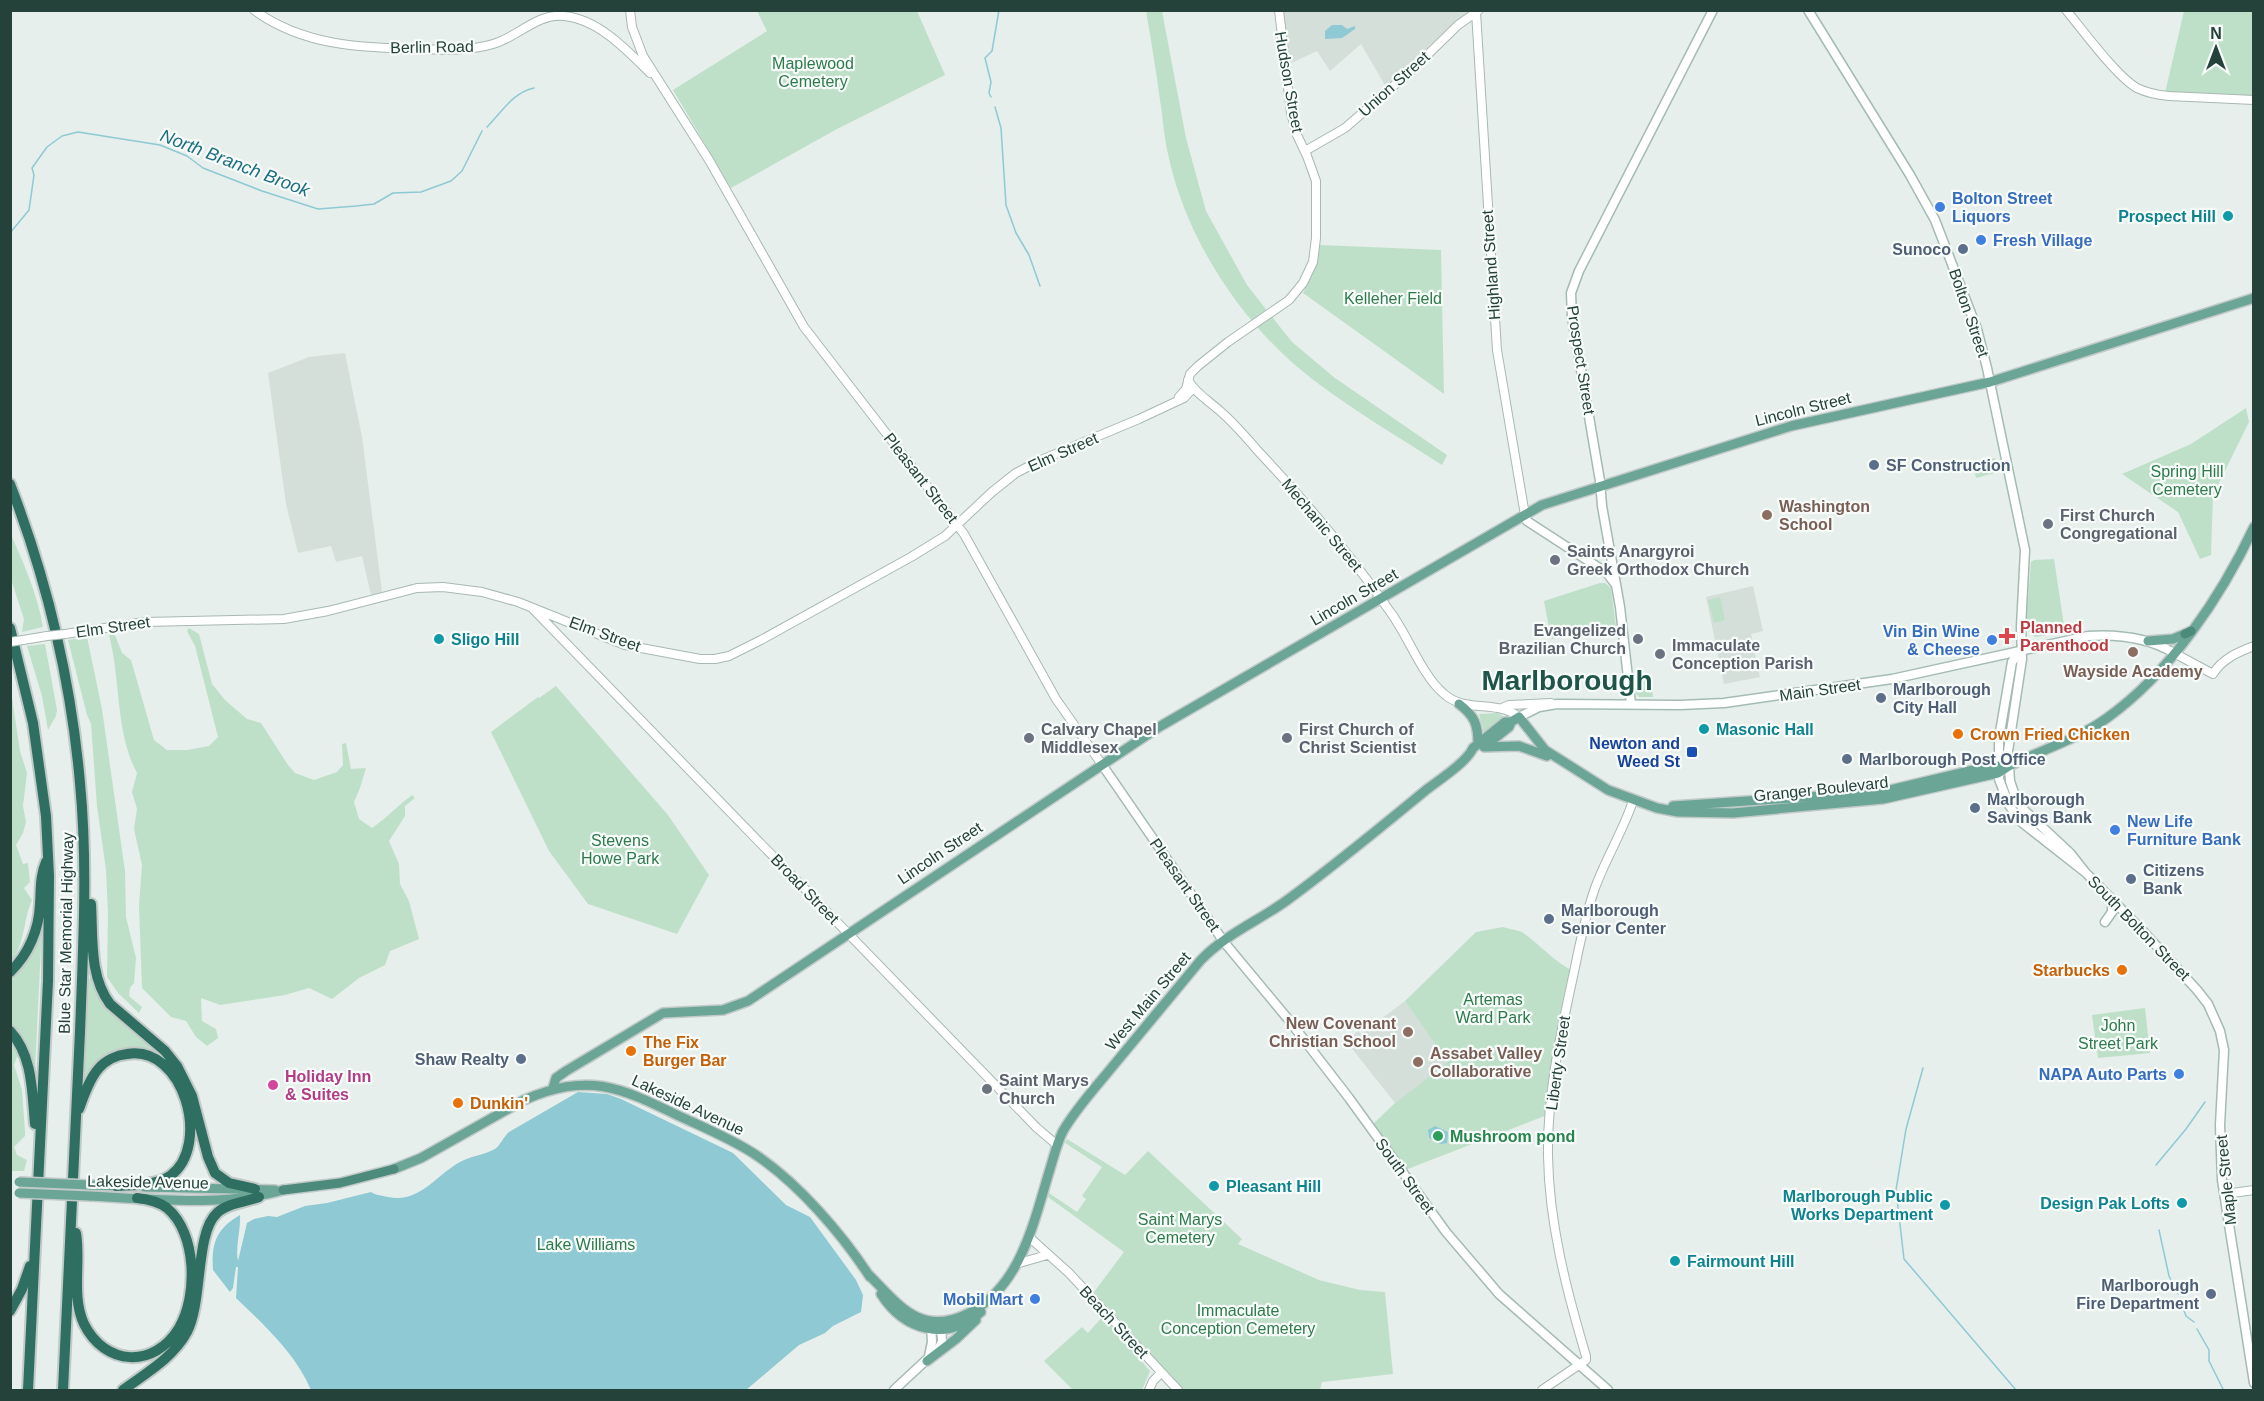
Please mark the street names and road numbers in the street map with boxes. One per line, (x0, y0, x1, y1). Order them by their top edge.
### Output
street label: Hudson Street (1272, 30, 1306, 134)
street label: Berlin Road (390, 38, 474, 56)
street label: Union Street (1355, 48, 1433, 120)
street label: Highland Street (1479, 209, 1503, 321)
street label: Bolton Street (1946, 267, 1992, 360)
street label: Prospect Street (1564, 304, 1598, 416)
street label: Lincoln Street (1753, 389, 1853, 429)
street label: Elm Street (1025, 429, 1101, 475)
street label: Pleasant Street (881, 430, 962, 527)
street label: Mechanic Street (1278, 475, 1366, 575)
street label: Lincoln Street (1307, 565, 1401, 629)
street label: Elm Street (75, 613, 152, 641)
street label: Elm Street (567, 613, 644, 655)
street label: Main Street (1778, 676, 1862, 704)
street label: Granger Boulevard (1753, 773, 1889, 805)
street label: Lincoln Street (895, 818, 986, 887)
street label: Blue Star Memorial Highway (56, 832, 76, 1034)
street label: Pleasant Street (1147, 835, 1224, 935)
street label: Broad Street (768, 851, 843, 928)
street label: South Bolton Street (2085, 872, 2194, 984)
street label: West Main Street (1102, 948, 1194, 1053)
street label: Liberty Street (1543, 1014, 1573, 1111)
street label: Lakeside Avenue (629, 1072, 747, 1138)
street label: Maple Street (2213, 1133, 2239, 1226)
street label: South Street (1372, 1135, 1438, 1217)
street label: Lakeside Avenue (87, 1172, 209, 1192)
street label: Beach Street (1076, 1282, 1152, 1362)

